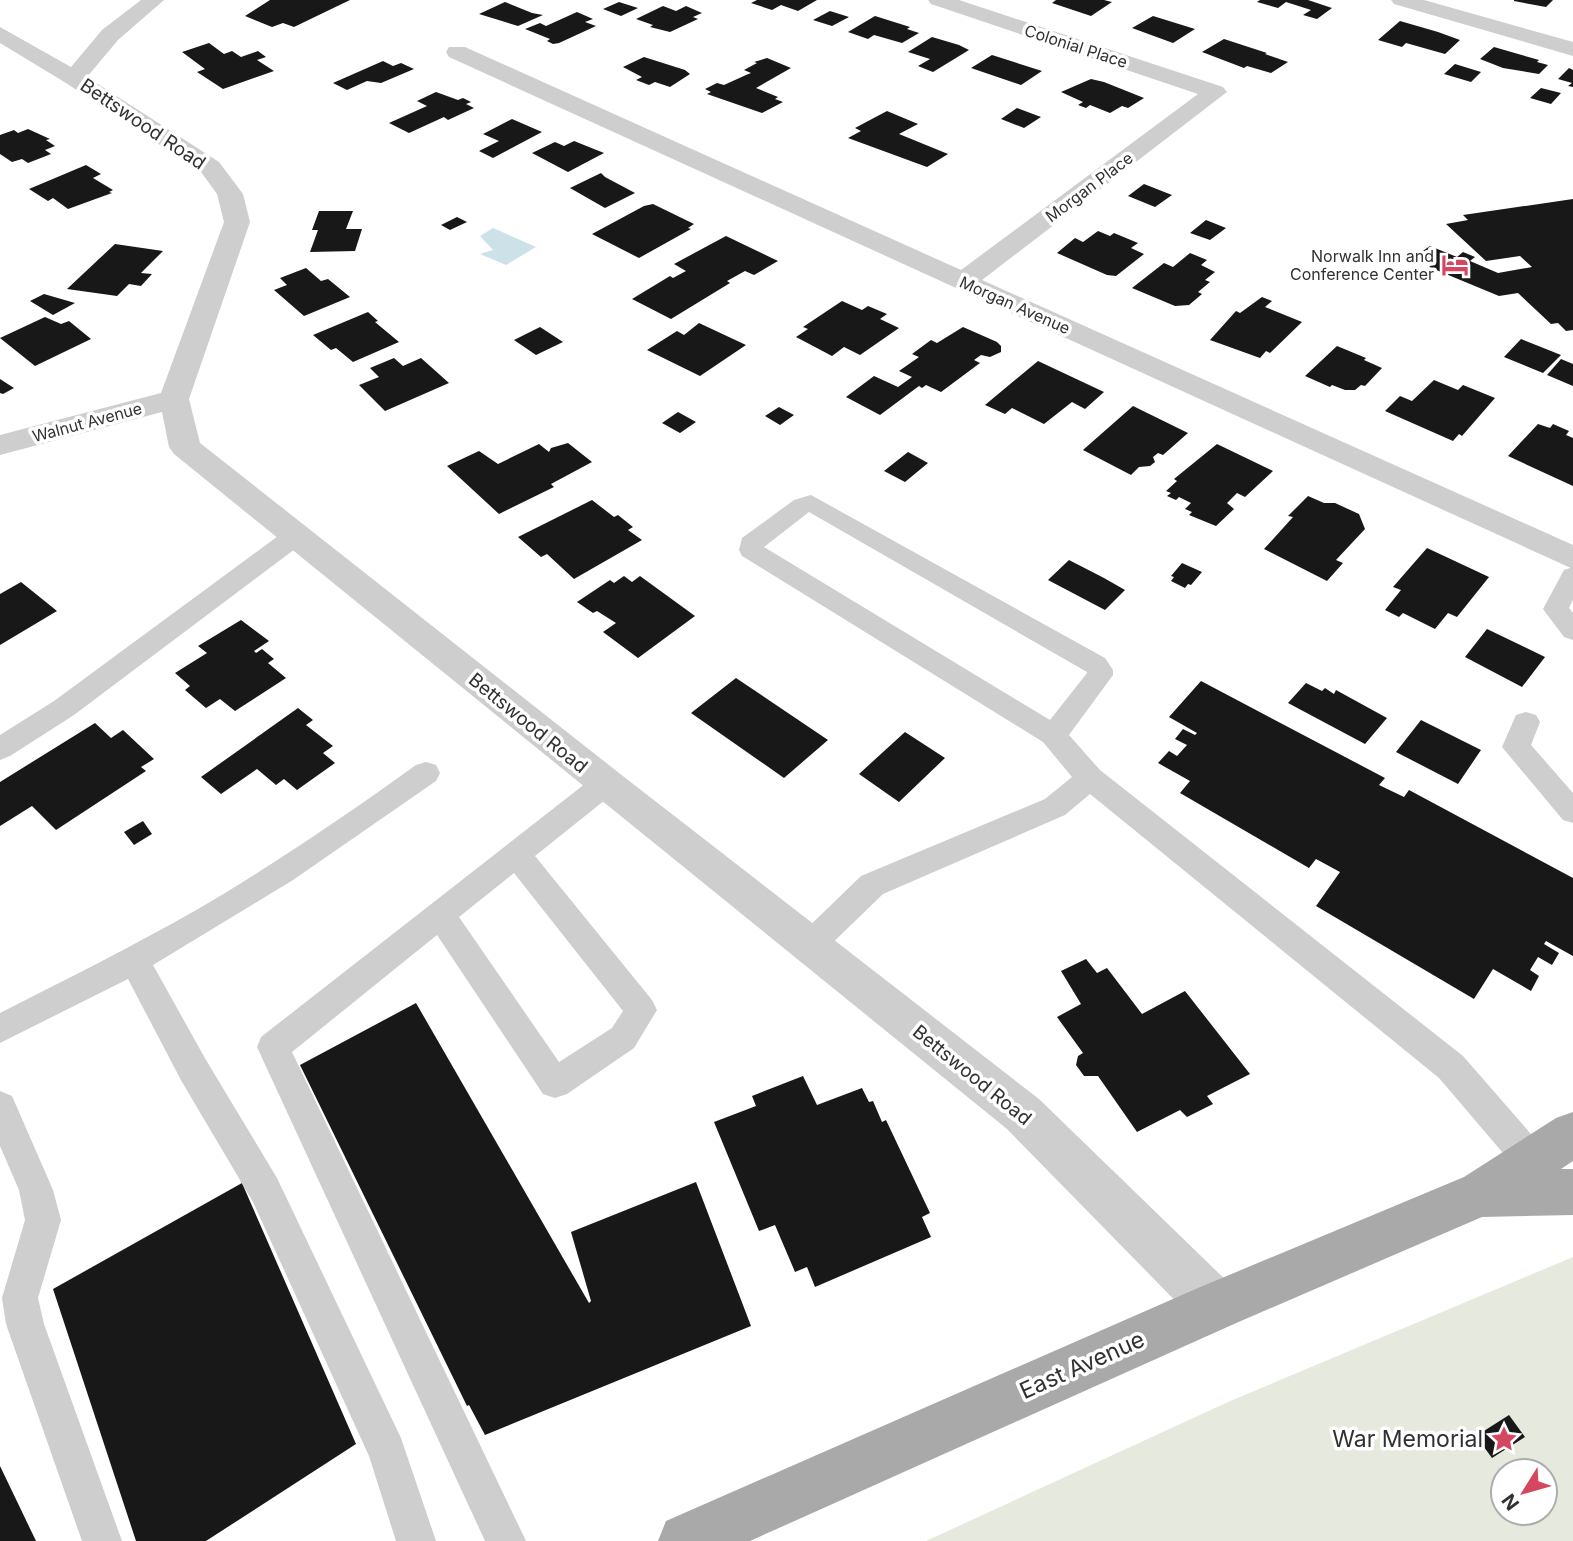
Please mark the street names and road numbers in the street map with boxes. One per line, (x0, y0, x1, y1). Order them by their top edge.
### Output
street label: Colonial Place (1022, 20, 1130, 72)
street label: Bettswood Road (76, 74, 210, 174)
street label: Morgan Place (1041, 148, 1137, 226)
street label: Morgan Avenue (957, 272, 1073, 338)
street label: Walnut Avenue (30, 398, 144, 446)
street label: Bettswood Road (464, 668, 592, 778)
street label: Bettswood Road (908, 1020, 1036, 1130)
street label: East Avenue (1015, 1325, 1149, 1405)

